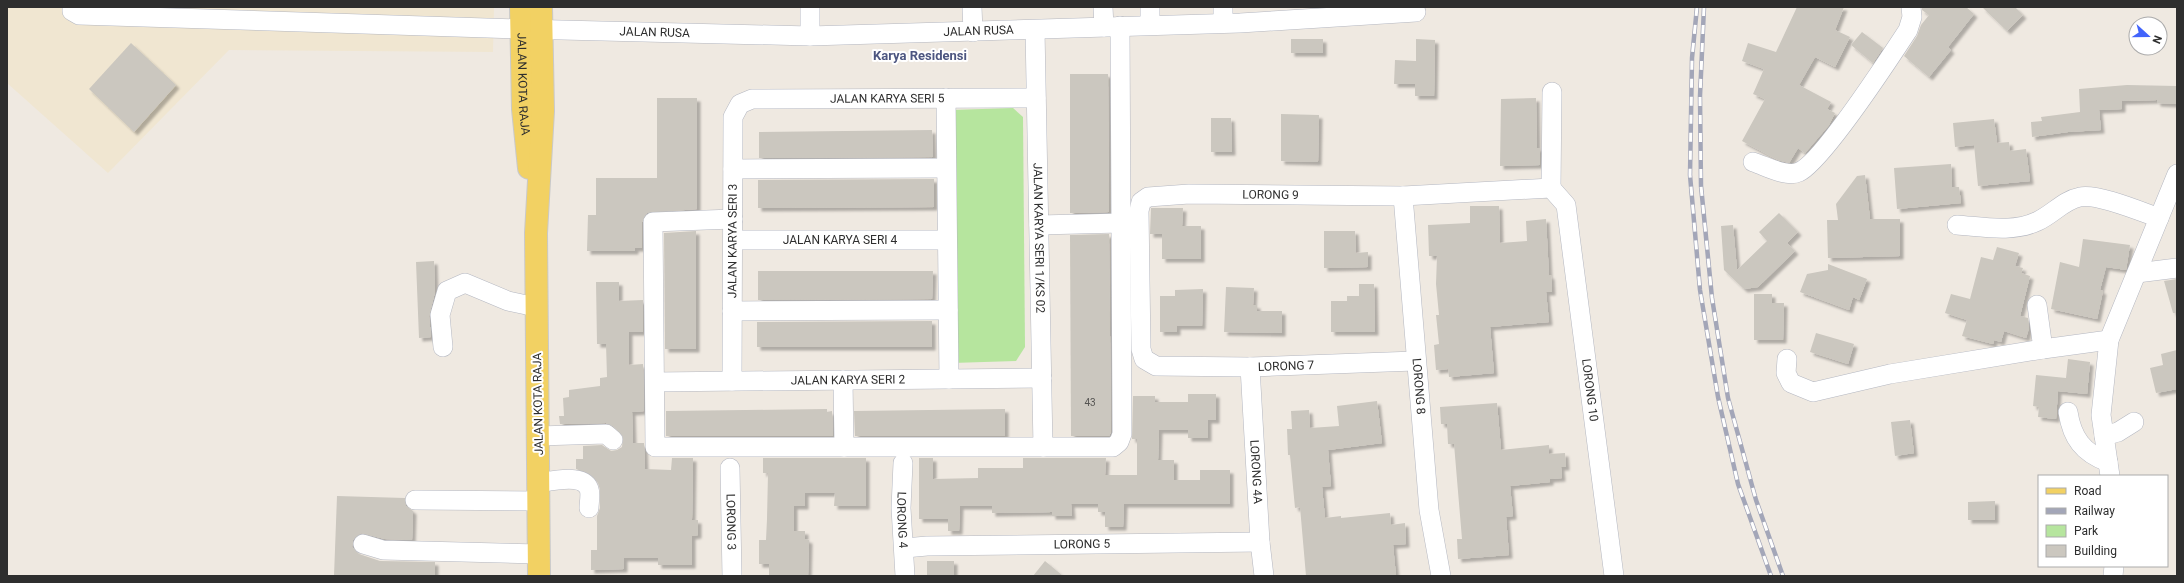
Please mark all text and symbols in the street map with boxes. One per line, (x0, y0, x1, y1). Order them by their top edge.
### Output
north arrow (2128, 16, 2168, 56)
street label: JALAN RUSA (943, 23, 1014, 39)
street label: JALAN RUSA (619, 24, 690, 40)
street label: JALAN KOTA RAJA (515, 32, 533, 136)
text: N (2149, 33, 2164, 46)
district label: Karya Residensi (873, 48, 967, 63)
street label: JALAN KARYA SERI 5 (830, 91, 945, 106)
street label: JALAN KARYA SERI 1/KS 02 (1031, 162, 1047, 314)
street label: JALAN KARYA SERI 3 (725, 184, 740, 298)
street label: LORONG 9 (1242, 187, 1299, 202)
street label: JALAN KARYA SERI 4 (783, 233, 898, 247)
street label: JALAN KOTA RAJA (530, 352, 546, 455)
street label: LORONG 7 (1258, 358, 1315, 374)
street label: LORONG 8 (1409, 358, 1428, 415)
street label: LORONG 10 (1579, 358, 1601, 423)
street label: JALAN KARYA SERI 2 (791, 372, 906, 388)
house number: 43 (1084, 397, 1096, 408)
street label: LORONG 4A (1247, 439, 1265, 505)
legend (2038, 475, 2168, 567)
text: Road (2074, 484, 2102, 498)
street label: LORONG 4 (894, 491, 910, 549)
street label: LORONG 3 (723, 494, 739, 550)
text: Railway (2074, 504, 2115, 518)
text: Park (2074, 524, 2099, 538)
street label: LORONG 5 (1054, 537, 1110, 551)
text: Building (2074, 544, 2117, 558)

